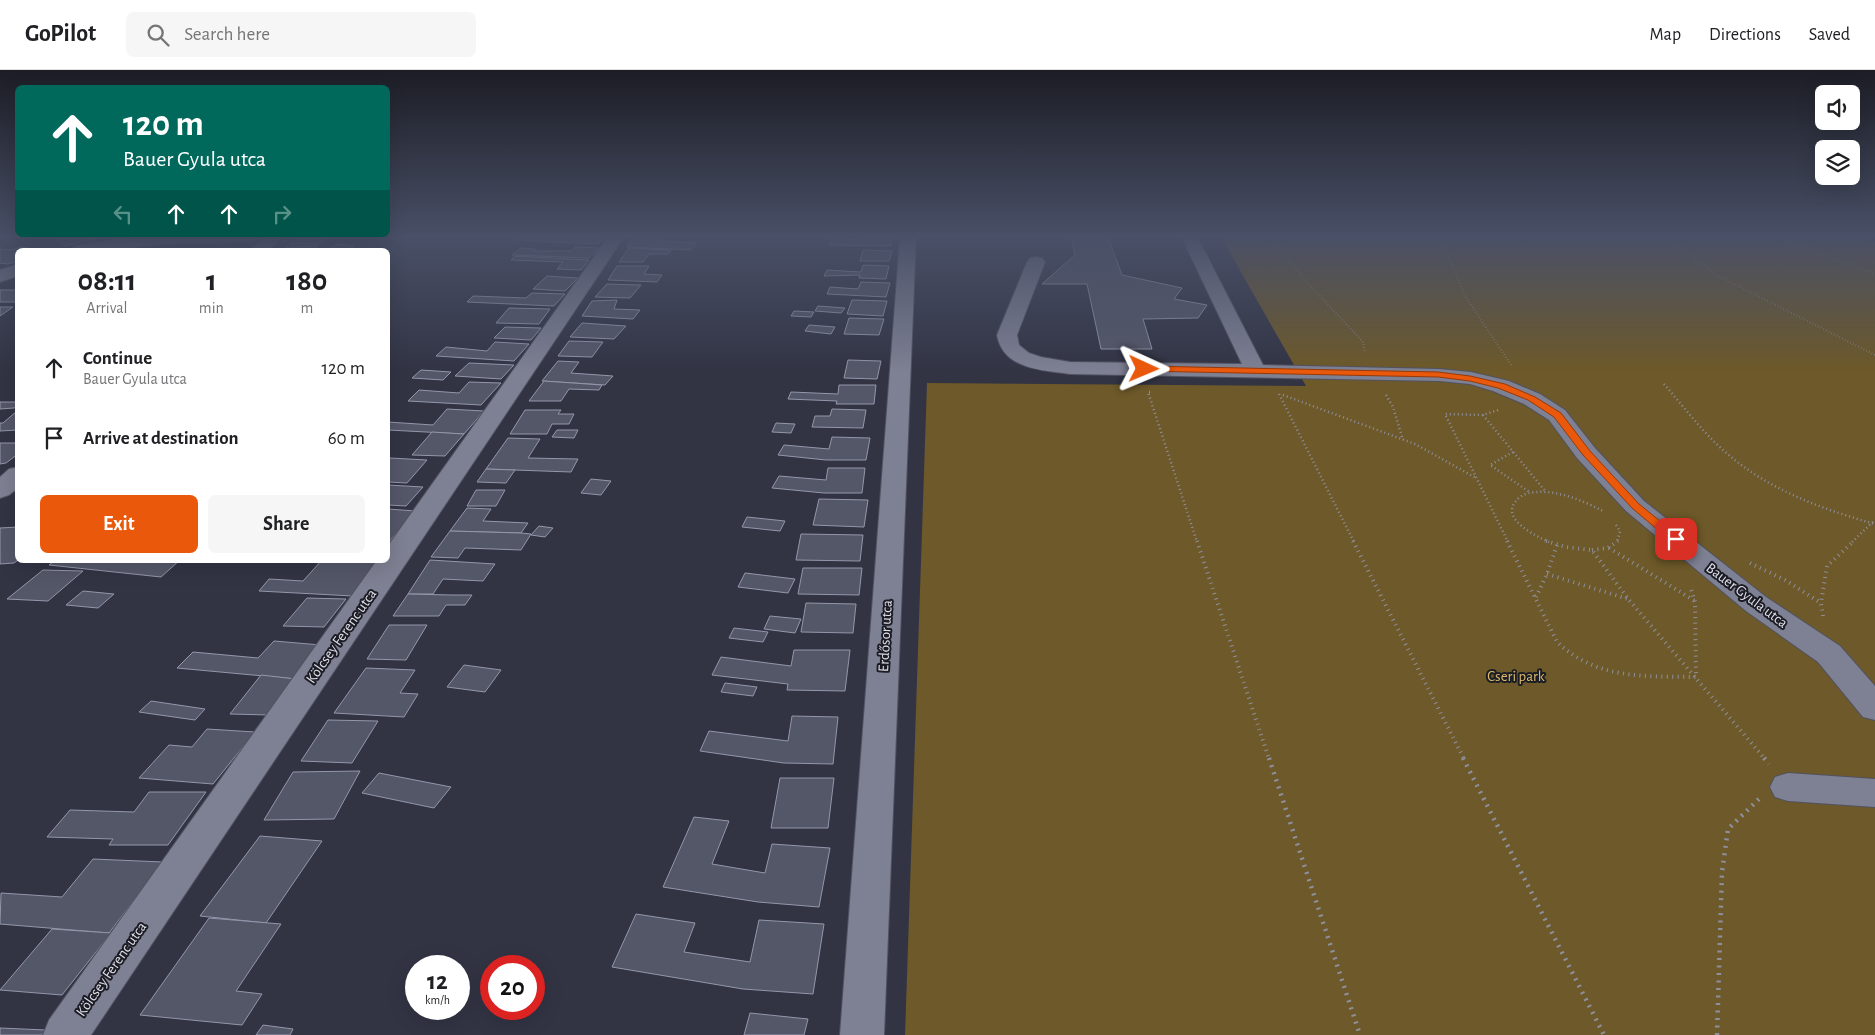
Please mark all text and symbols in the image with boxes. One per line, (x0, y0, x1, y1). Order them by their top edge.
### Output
search box (126, 12, 476, 57)
icon: search (144, 21, 172, 49)
text: GoPilot (25, 22, 96, 46)
text: Search here (184, 25, 270, 44)
text: Map (1650, 26, 1681, 44)
text: Directions (1709, 26, 1781, 44)
text: Saved (1809, 26, 1850, 44)
map controls (1815, 85, 1860, 185)
button: sound (1815, 85, 1860, 130)
icon: ahead (40, 105, 105, 170)
text: 120 m (123, 107, 204, 142)
button: layers (1815, 140, 1860, 185)
text: Bauer Gyula utca (123, 148, 266, 170)
icon: left (109, 200, 137, 228)
icon: ahead (162, 200, 190, 228)
icon: ahead (215, 200, 243, 228)
icon: right (268, 200, 296, 228)
text: 08:11 (77, 266, 136, 296)
text: 1 (206, 266, 217, 296)
text: 180 (286, 266, 328, 296)
text: Arrival (86, 300, 128, 316)
text: min (199, 300, 224, 316)
text: m (300, 300, 313, 316)
position arrow (1117, 342, 1169, 394)
text: Continue (83, 349, 152, 368)
icon: ahead (40, 354, 68, 382)
text: 120 m (321, 359, 365, 378)
text: Bauer Gyula utca (83, 371, 187, 387)
icon: arrive (40, 424, 68, 452)
text: Arrive at destination (83, 429, 239, 448)
text: 60 m (328, 429, 365, 448)
button: Exit (40, 495, 198, 553)
button: Share (208, 495, 365, 553)
pin (1655, 518, 1697, 560)
icon: arrive (1662, 525, 1690, 553)
street label: Bauer Gyula utca (1703, 560, 1790, 631)
street label: Kölcsey Ferenc utca (303, 586, 380, 686)
street label: Erdősor utca (876, 600, 895, 672)
park label: Cseri park (1487, 669, 1545, 684)
street label: Kölcsey Ferenc utca (73, 919, 150, 1019)
speed limit sign: 20 (480, 955, 545, 1020)
text: 12 (427, 969, 448, 994)
text: km/h (425, 994, 450, 1006)

